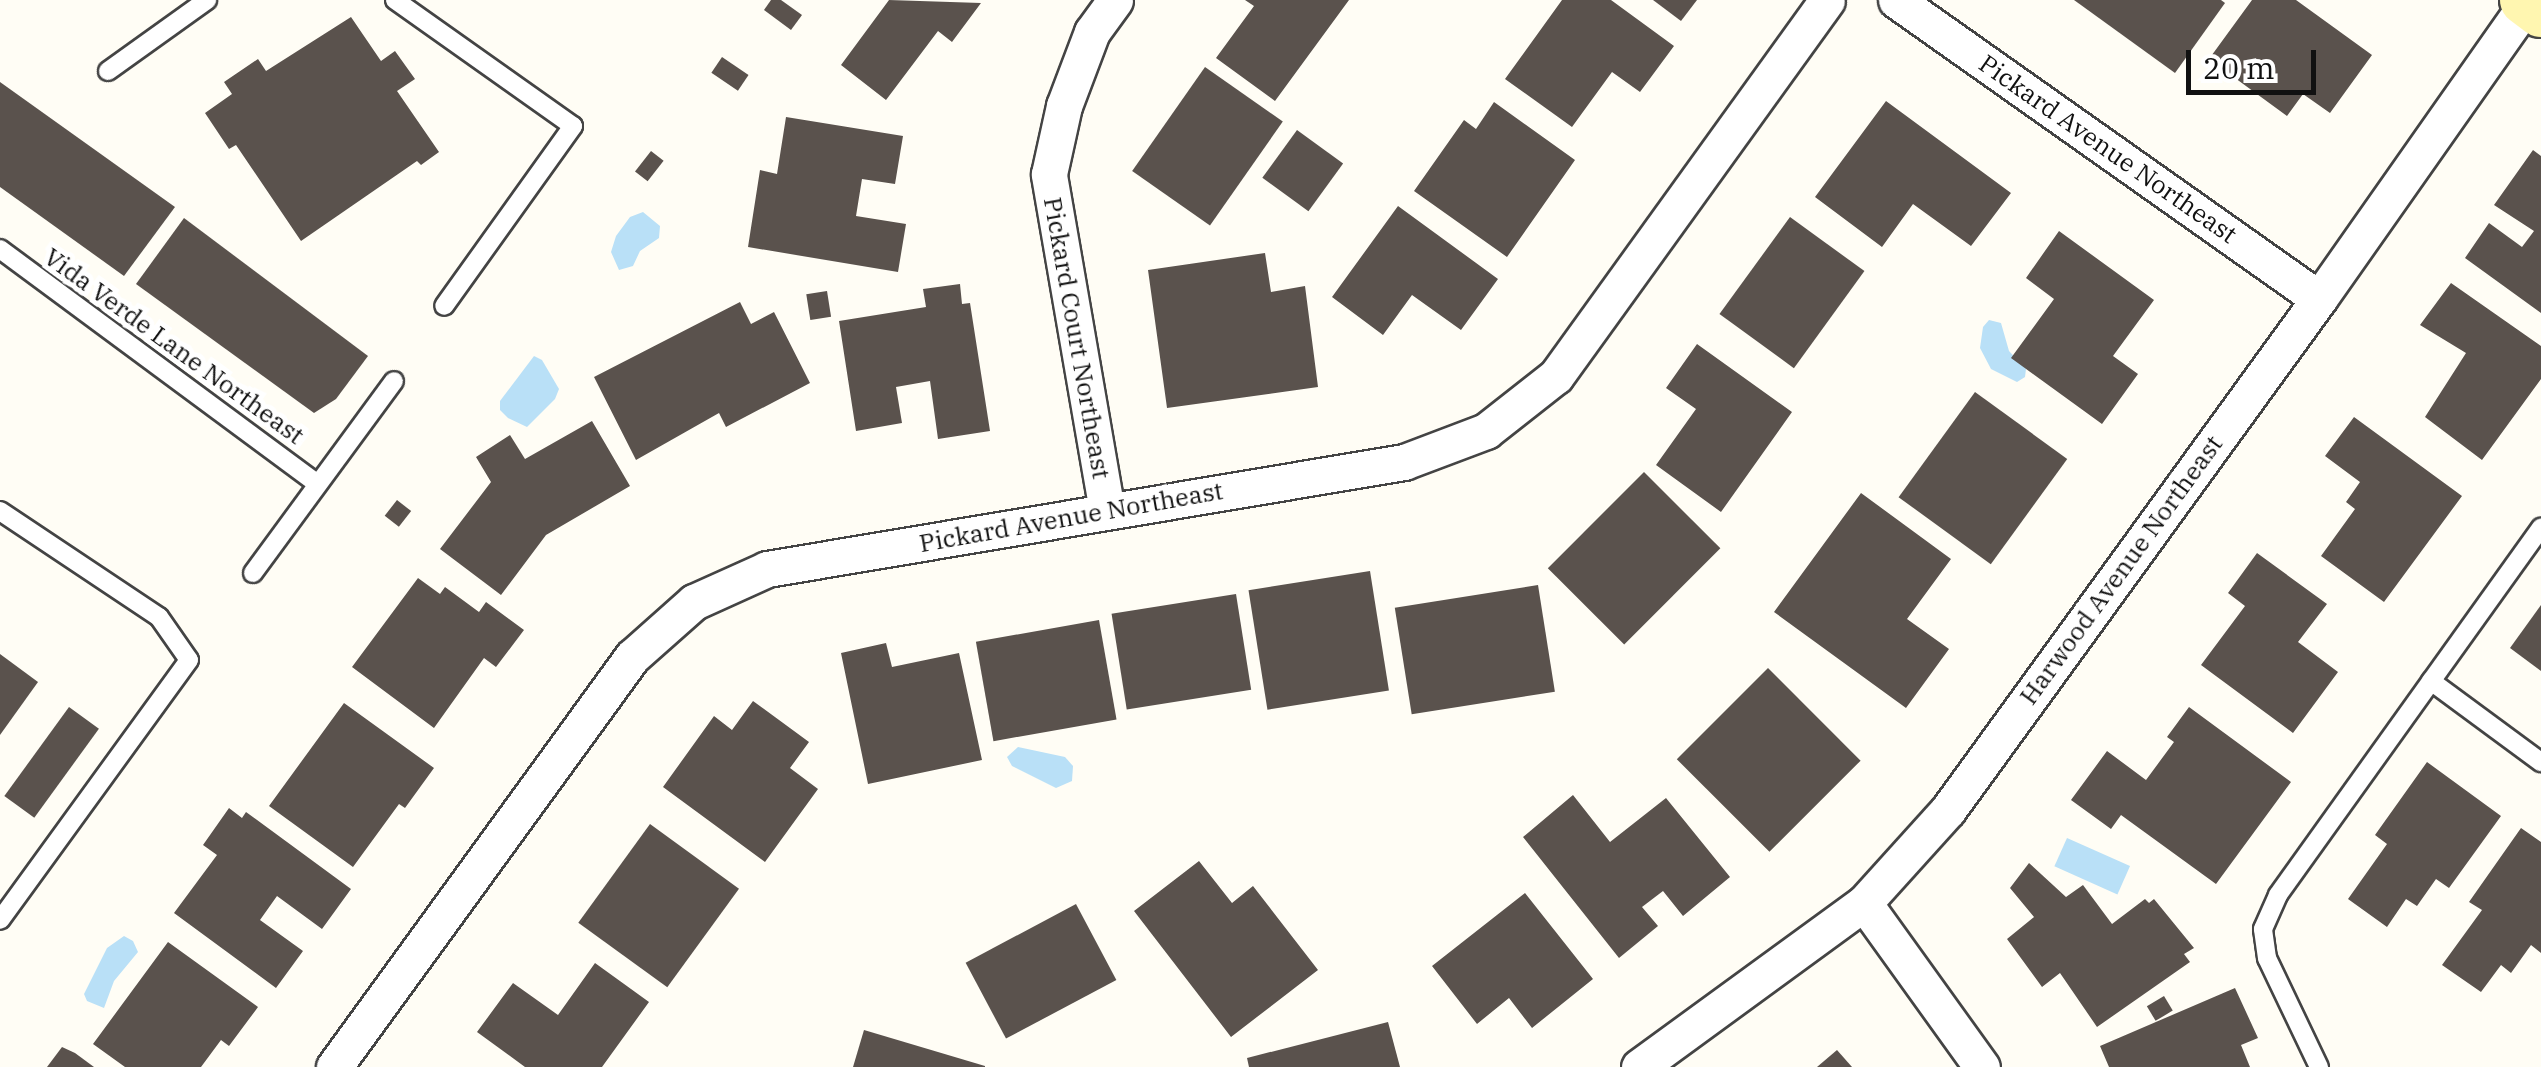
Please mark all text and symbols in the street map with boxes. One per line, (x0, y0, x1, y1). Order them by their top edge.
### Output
scale bar (2191, 30, 2321, 92)
street label: Pickard Avenue Northeast (1973, 48, 2243, 250)
text: 20 m (2203, 48, 2275, 87)
street label: Pickard Court Northeast (1037, 195, 1117, 481)
street label: Vida Verde Lane Northeast (38, 242, 310, 450)
street label: Harwood Avenue Northeast (2013, 430, 2229, 710)
street label: Pickard Avenue Northeast (917, 476, 1225, 558)

